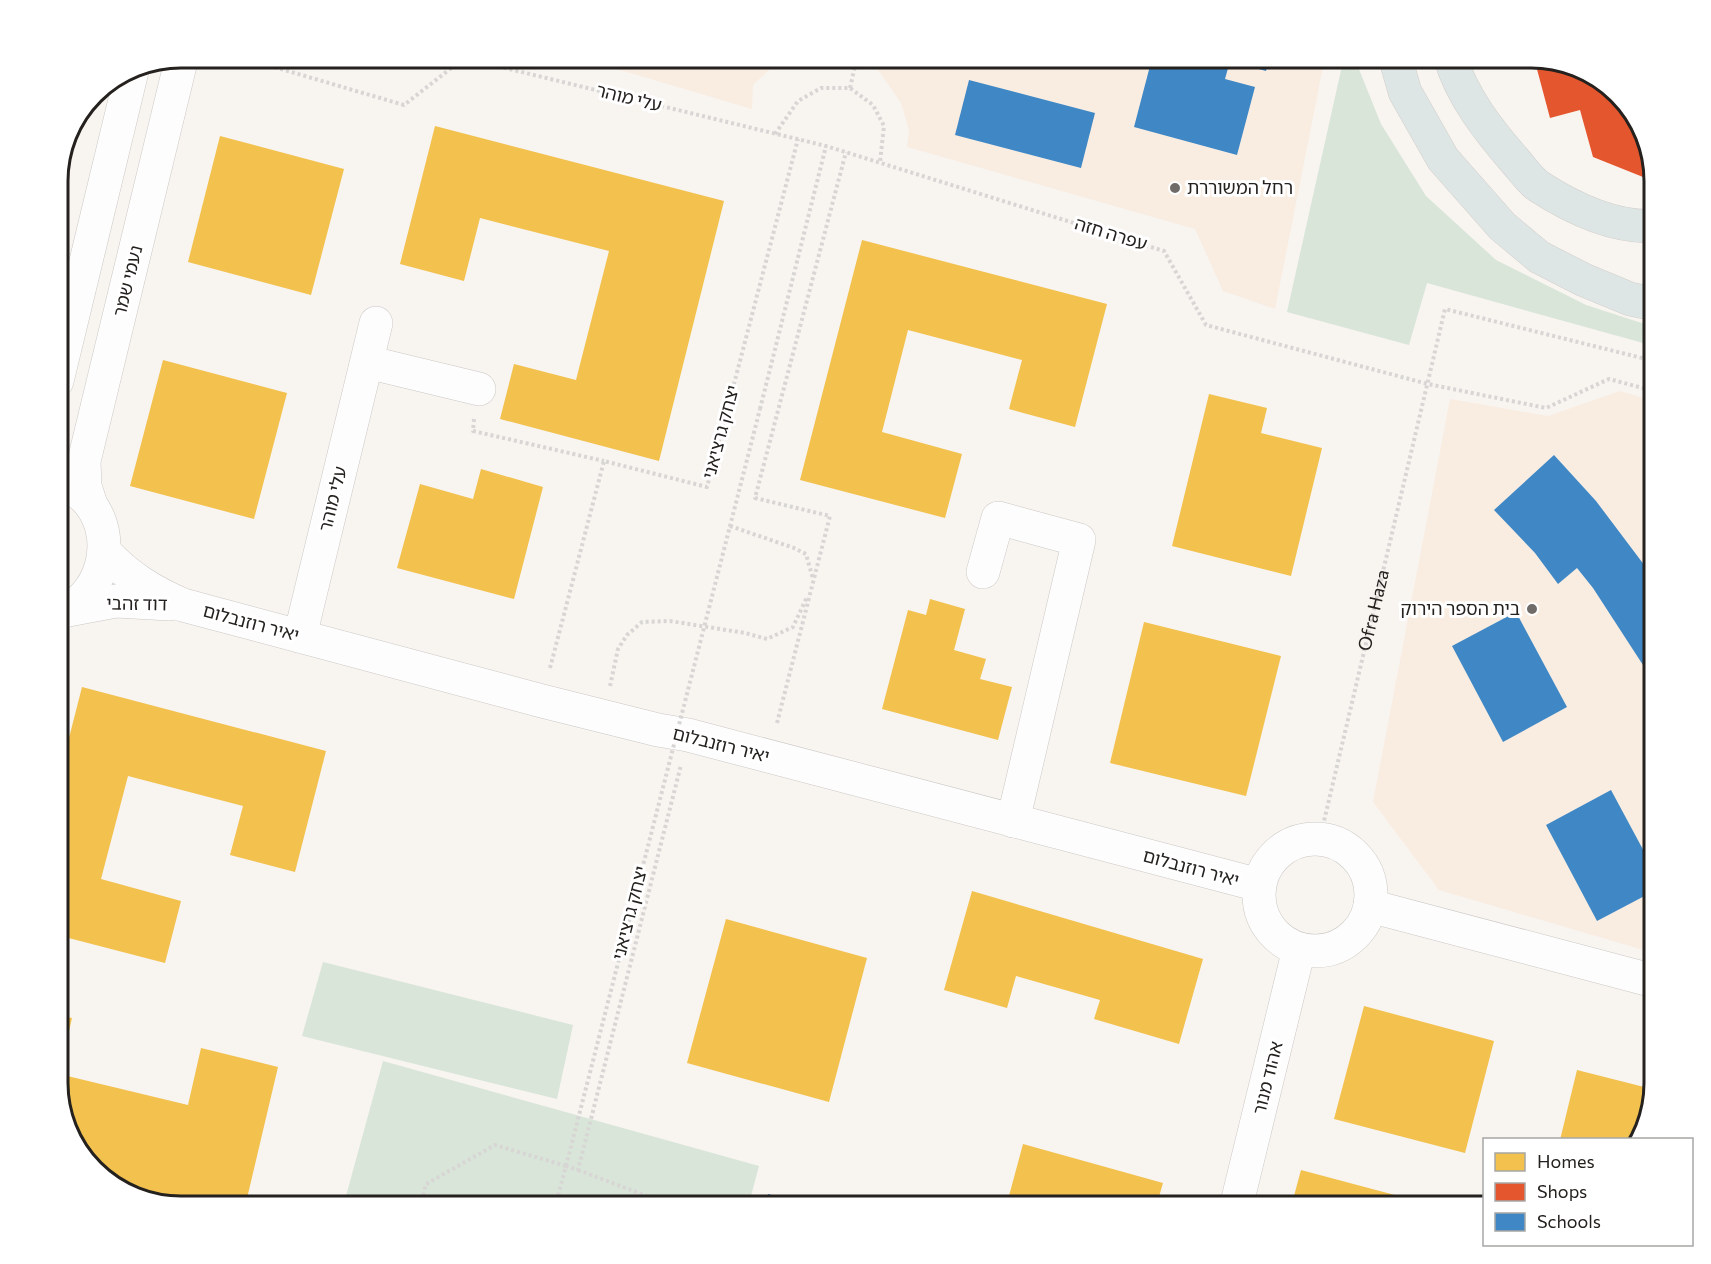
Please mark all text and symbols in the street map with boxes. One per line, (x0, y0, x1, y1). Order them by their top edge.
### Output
street label: עלי מוהר (594, 78, 664, 116)
place label: רחל המשוררת (1187, 176, 1293, 198)
marker: רחל המשוררת (1168, 181, 1182, 195)
street label: עפרה חזה (1072, 212, 1150, 254)
street label: נעמי שמר (108, 243, 146, 319)
street label: יצחק גרציאני (697, 382, 743, 481)
street label: עלי מוהר (313, 464, 351, 534)
street label: Ofra Haza (1353, 567, 1393, 653)
street label: דוד זהבי (106, 591, 168, 615)
place label: בית הספר הירוק (1400, 597, 1520, 619)
street label: יאיר רוזנבלום (201, 599, 302, 645)
marker: בית הספר הירוק (1525, 602, 1539, 616)
street label: יאיר רוזנבלום (671, 721, 772, 767)
street label: יאיר רוזנבלום (1141, 844, 1242, 890)
street label: יצחק גרציאני (607, 863, 651, 962)
street label: אהוד מנור (1247, 1039, 1287, 1117)
legend (1483, 1138, 1693, 1246)
text: Homes (1537, 1150, 1595, 1172)
text: Shops (1537, 1180, 1587, 1202)
text: Schools (1537, 1210, 1601, 1232)

